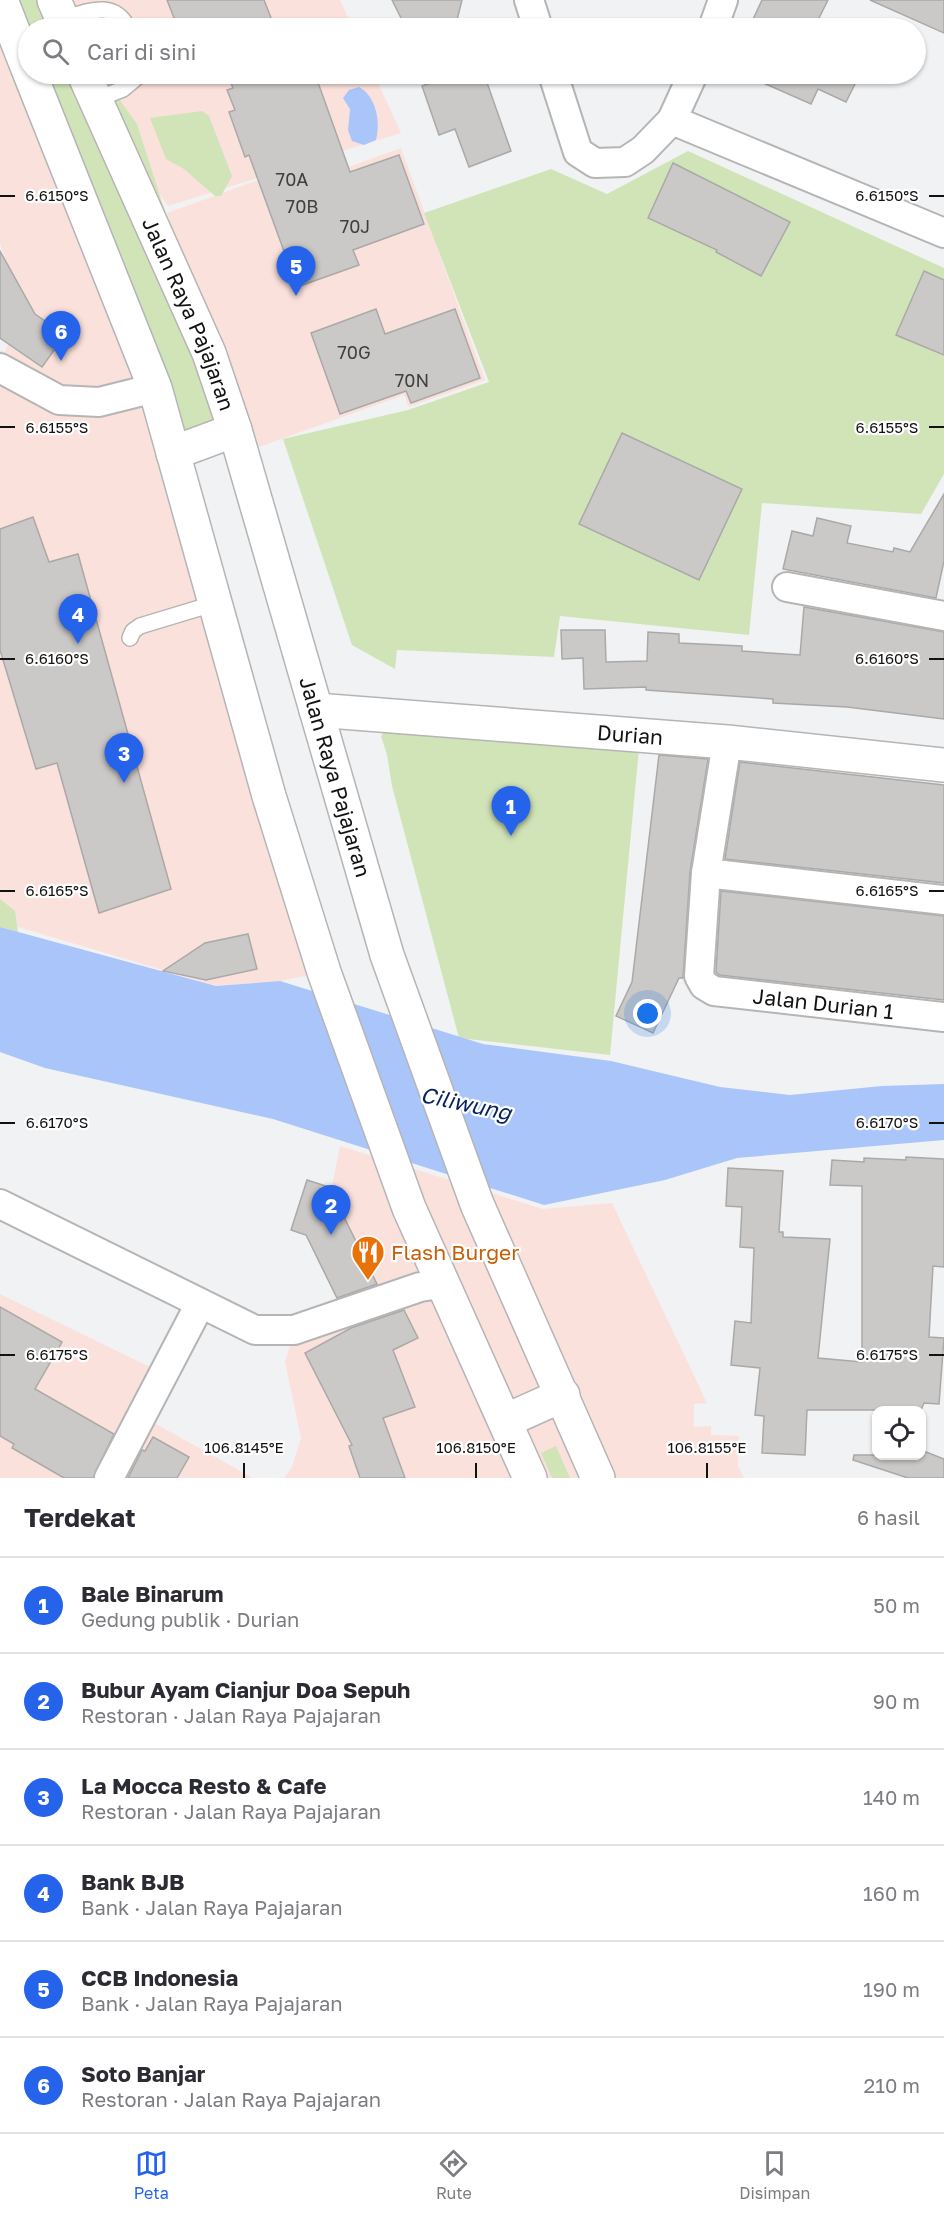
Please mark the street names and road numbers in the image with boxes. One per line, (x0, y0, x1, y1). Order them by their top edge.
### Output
street label: Jalan Raya Pajajaran (137, 213, 240, 414)
street label: Jalan Raya Pajajaran (294, 674, 377, 880)
street label: Durian (596, 719, 664, 750)
street label: Jalan Durian 1 (752, 982, 895, 1024)

